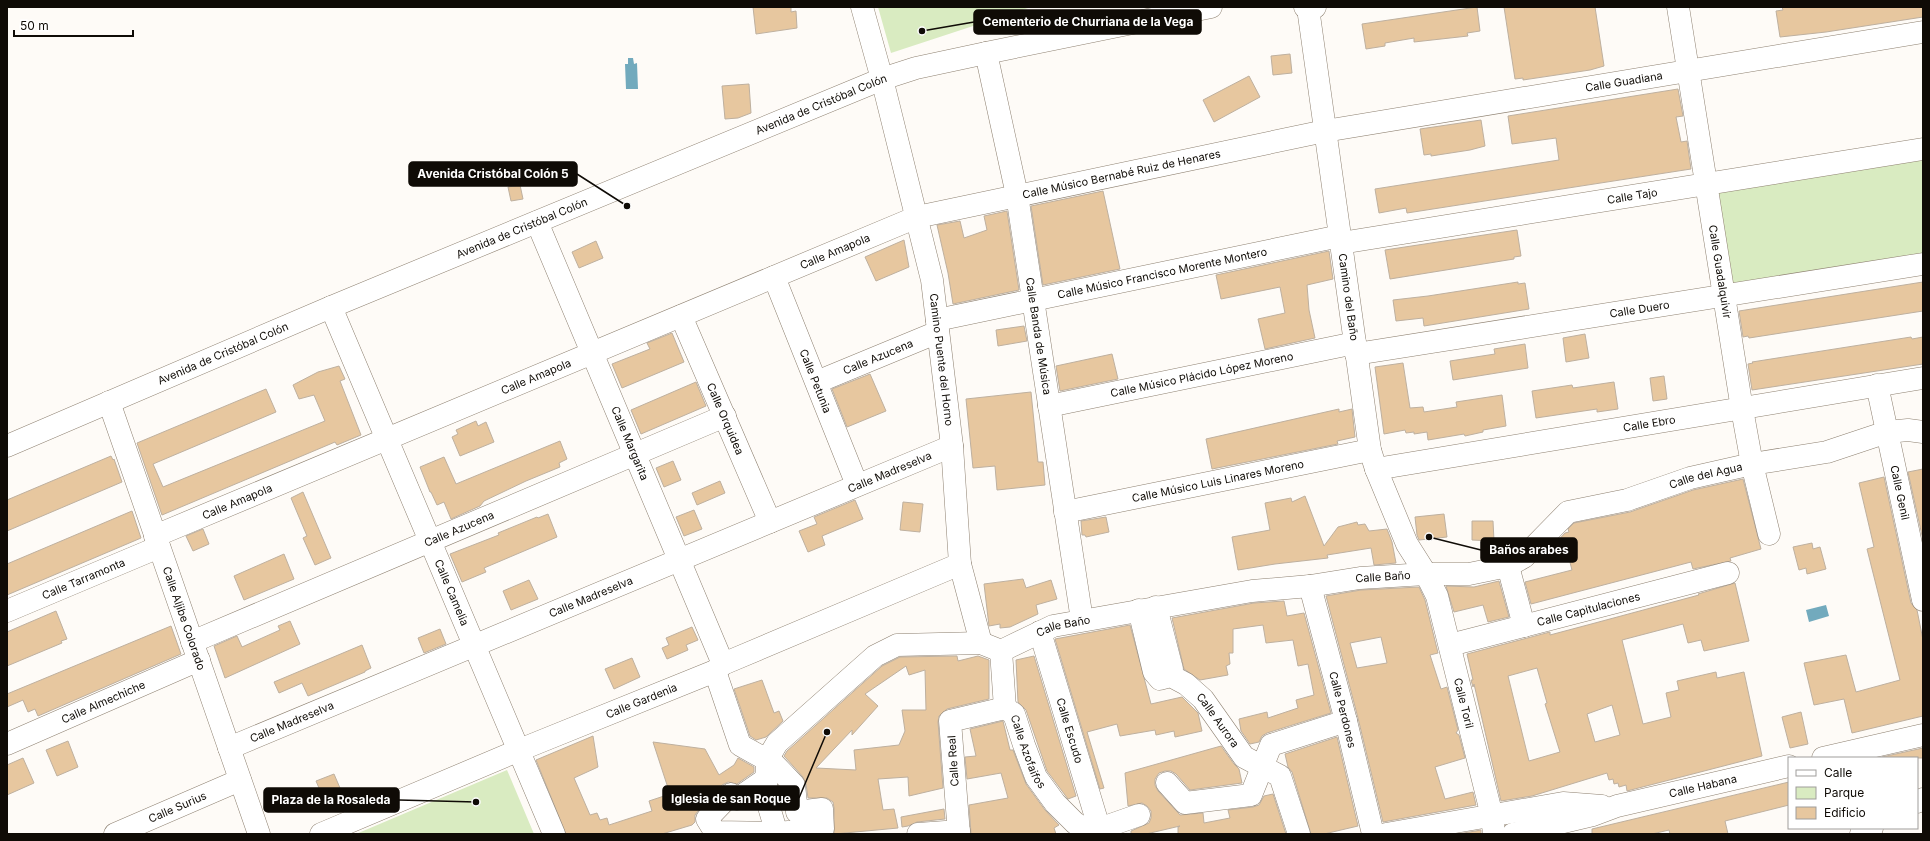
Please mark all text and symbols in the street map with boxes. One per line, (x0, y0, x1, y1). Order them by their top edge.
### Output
callout: Cementerio de Churriana de la Vega (974, 10, 1201, 34)
scale bar (14, 12, 133, 38)
text: Cementerio de Churriana de la Vega (983, 14, 1193, 29)
text: 50 m (20, 18, 49, 33)
street label: Calle Guadiana (1584, 68, 1664, 95)
street label: Avenida de Cristóbal Colón (753, 71, 889, 138)
street label: Calle Músico Bernabé Ruiz de Henares (1021, 146, 1222, 202)
callout: Avenida Cristóbal Colón 5 (409, 162, 577, 186)
text: Avenida Cristóbal Colón 5 (417, 166, 569, 181)
street label: Calle Tajo (1606, 185, 1659, 207)
street label: Avenida de Cristóbal Colón (454, 195, 590, 261)
street label: Calle Guadalquivir (1706, 224, 1734, 319)
street label: Calle Amapola (798, 231, 872, 272)
street label: Calle Músico Francisco Morente Montero (1056, 244, 1269, 302)
street label: Camino del Baño (1336, 253, 1362, 342)
street label: Calle Banda de Música (1023, 276, 1054, 396)
street label: Camino Puente del Horno (927, 293, 957, 427)
street label: Calle Duero (1608, 297, 1671, 321)
street label: Avenida de Cristóbal Colón (155, 319, 290, 388)
street label: Calle Azucena (841, 336, 915, 378)
street label: Calle Petunia (796, 347, 835, 415)
street label: Calle Músico Plácido López Moreno (1109, 349, 1295, 400)
street label: Calle Amapola (499, 356, 573, 397)
street label: Calle Orquidea (704, 381, 747, 457)
street label: Calle Margarita (608, 404, 652, 482)
street label: Calle Ebro (1622, 412, 1677, 435)
street label: Calle Madreselva (846, 448, 934, 496)
street label: Calle Músico Luis Linares Moreno (1131, 457, 1306, 505)
street label: Calle del Agua (1667, 459, 1744, 492)
street label: Calle Genil (1887, 464, 1913, 521)
street label: Calle Amapola (200, 481, 274, 523)
street label: Calle Azucena (422, 508, 496, 550)
callout: Baños arabes (1481, 538, 1577, 562)
text: Baños arabes (1489, 542, 1569, 557)
street label: Calle Tarramonta (40, 555, 127, 602)
street label: Calle Camelia (432, 557, 472, 628)
street label: Calle Aljibe Colorado (160, 565, 209, 672)
street label: Calle Baño (1354, 568, 1412, 586)
street label: Calle Madreselva (547, 573, 635, 621)
street label: Calle Capitulaciones (1535, 589, 1642, 629)
street label: Calle Baño (1034, 613, 1092, 640)
street label: Calle Perdones (1326, 670, 1359, 750)
street label: Calle Toril (1451, 676, 1477, 730)
street label: Calle Almechiche (59, 677, 147, 726)
street label: Calle Gardenia (604, 680, 679, 721)
street label: Calle Aurora (1194, 690, 1242, 750)
street label: Calle Escudo (1053, 696, 1086, 765)
street label: Calle Madreselva (248, 698, 336, 746)
street label: Calle Azofaifos (1008, 713, 1049, 791)
street label: Calle Real (944, 735, 962, 787)
legend (1788, 757, 1918, 829)
text: Calle (1824, 765, 1852, 780)
street label: Calle Habana (1668, 771, 1738, 801)
text: Parque (1824, 785, 1864, 800)
callout: Iglesia de san Roque (663, 786, 799, 810)
street label: Calle Surius (146, 788, 209, 826)
callout: Plaza de la Rosaleda (264, 788, 399, 812)
text: Iglesia de san Roque (671, 791, 791, 806)
text: Plaza de la Rosaleda (271, 792, 391, 807)
text: Edificio (1824, 805, 1866, 820)

